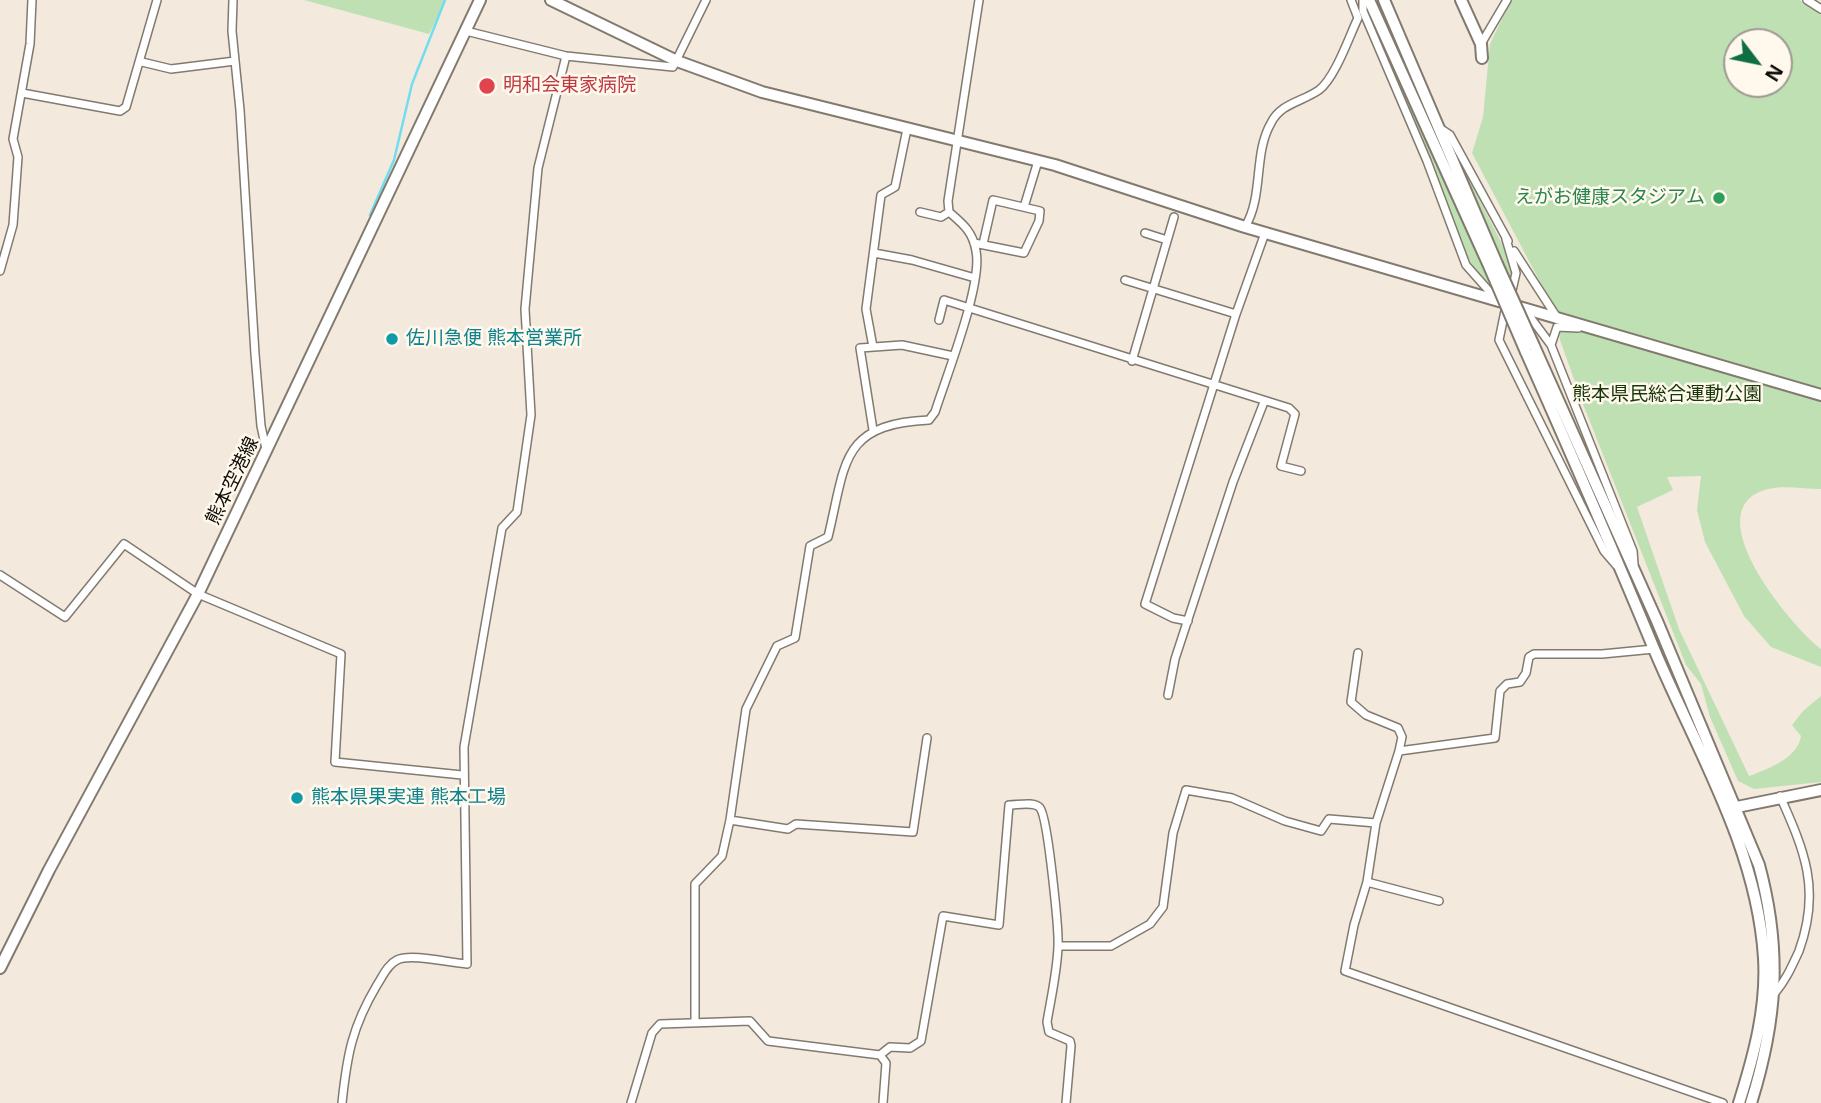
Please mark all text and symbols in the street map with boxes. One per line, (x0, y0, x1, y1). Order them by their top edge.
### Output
north arrow (1723, 28, 1793, 98)
text: N (1759, 60, 1789, 87)
place label: 明和会東家病院 (503, 75, 636, 97)
marker: 明和会東家病院 (477, 76, 497, 96)
place label: えがお健康スタジアム (1515, 187, 1705, 209)
marker: えがお健康スタジアム (1711, 190, 1727, 206)
place label: 佐川急便 熊本営業所 (406, 328, 582, 350)
marker: 佐川急便 熊本営業所 (384, 331, 400, 347)
park label: 熊本県民総合運動公園 (1572, 384, 1762, 406)
street label: 熊本空港線 (202, 433, 264, 529)
place label: 熊本県果実連 熊本工場 (311, 787, 506, 809)
marker: 熊本県果実連 熊本工場 (289, 790, 305, 806)

